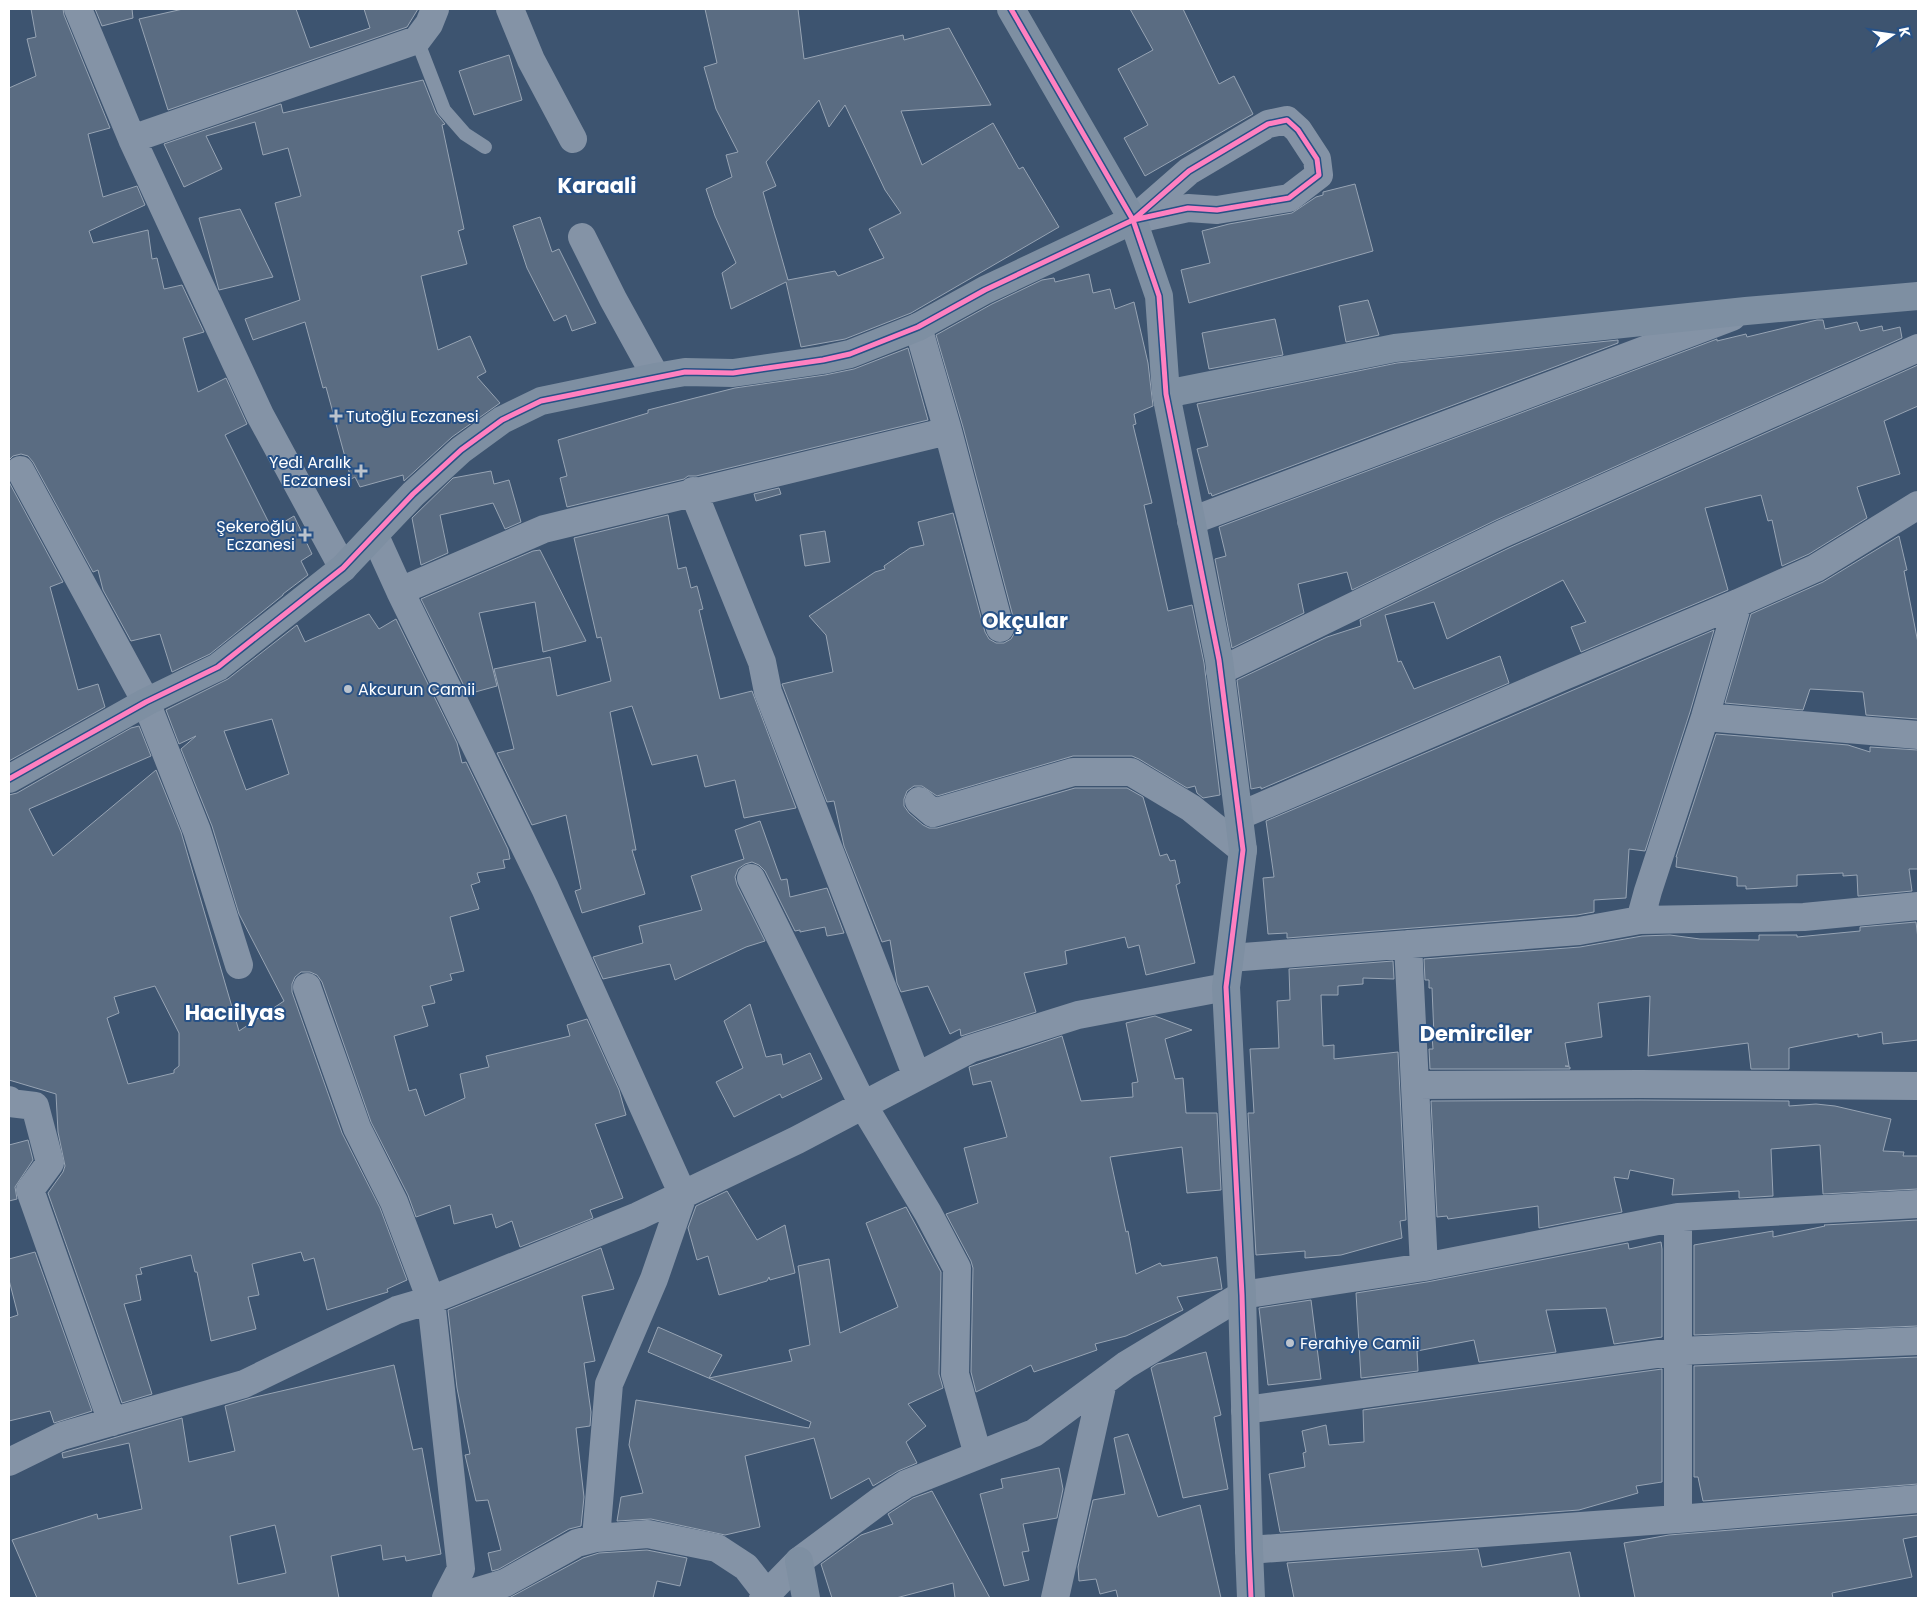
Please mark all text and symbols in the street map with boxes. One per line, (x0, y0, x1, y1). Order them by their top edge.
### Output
north arrow (1867, 10, 1917, 60)
text: K (1894, 25, 1916, 39)
district label: Karaali (558, 171, 636, 200)
place label: Tutoğlu Eczanesi (346, 405, 479, 428)
marker: Tutoğlu Eczanesi (330, 410, 342, 422)
place label: Yedi Aralık Eczanesi (269, 451, 352, 492)
marker: Yedi Aralık Eczanesi (355, 465, 367, 477)
place label: Şekeroğlu Eczanesi (216, 515, 295, 556)
marker: Şekeroğlu Eczanesi (299, 529, 311, 541)
district label: Okçular (982, 606, 1068, 635)
place label: Akcurun Camii (358, 678, 475, 701)
marker: Akcurun Camii (342, 683, 354, 695)
district label: Hacıilyas (185, 998, 285, 1027)
district label: Demirciler (1420, 1019, 1532, 1048)
place label: Ferahiye Camii (1300, 1332, 1420, 1355)
marker: Ferahiye Camii (1284, 1337, 1296, 1349)

